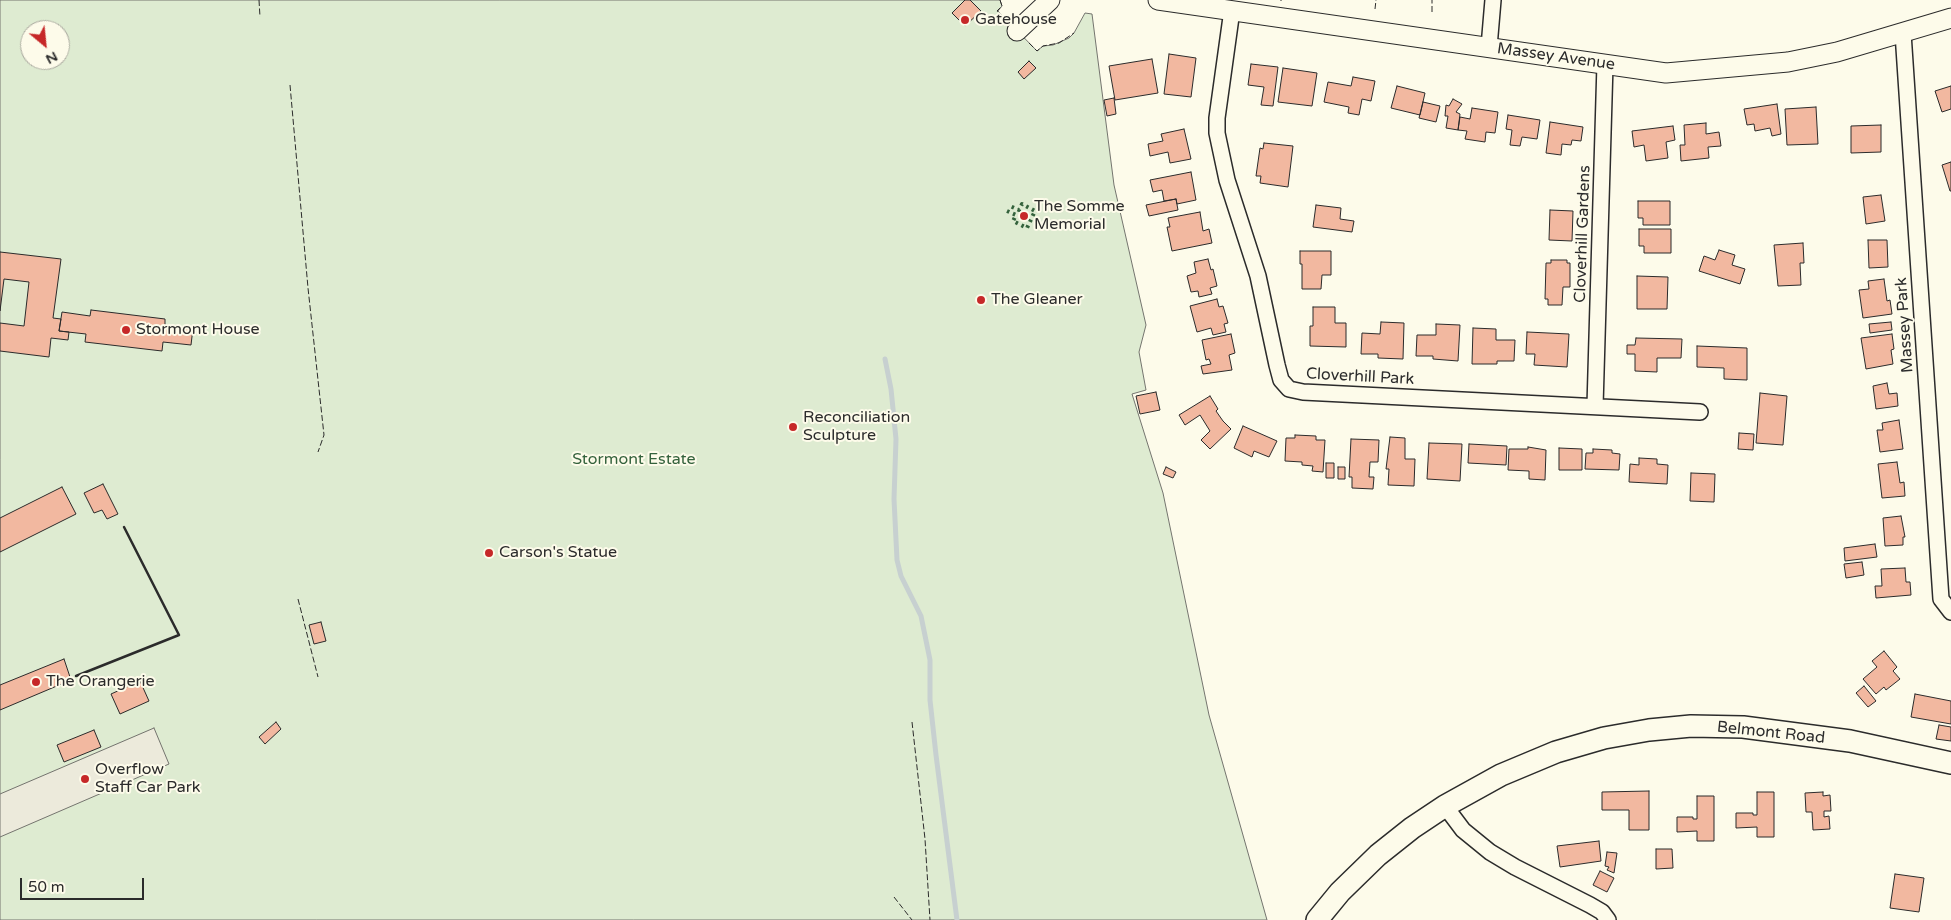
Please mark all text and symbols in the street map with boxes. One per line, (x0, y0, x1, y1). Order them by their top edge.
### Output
place label: Gatehouse (975, 10, 1057, 30)
marker: Gatehouse (959, 14, 971, 26)
north arrow (20, 20, 70, 70)
street label: Massey Avenue (1496, 39, 1616, 75)
text: N (43, 48, 61, 68)
street label: Cloverhill Gardens (1571, 165, 1595, 303)
place label: The Somme Memorial (1034, 197, 1125, 235)
marker: The Somme Memorial (1018, 210, 1030, 222)
street label: Massey Park (1892, 277, 1918, 373)
place label: The Gleaner (991, 290, 1083, 310)
marker: The Gleaner (975, 294, 987, 306)
place label: Stormont House (136, 320, 260, 340)
marker: Stormont House (120, 324, 132, 336)
street label: Cloverhill Park (1305, 365, 1415, 389)
place label: Reconciliation Sculpture (803, 408, 910, 446)
marker: Reconciliation Sculpture (787, 421, 799, 433)
park label: Stormont Estate (572, 450, 696, 470)
place label: Carson's Statue (499, 543, 617, 563)
marker: Carson's Statue (483, 547, 495, 559)
place label: The Orangerie (46, 672, 155, 692)
marker: The Orangerie (30, 676, 42, 688)
street label: Belmont Road (1716, 718, 1826, 748)
place label: Overflow Staff Car Park (95, 760, 201, 798)
marker: Overflow Staff Car Park (79, 773, 91, 785)
scale bar (22, 868, 146, 900)
text: 50 m (28, 878, 65, 896)

